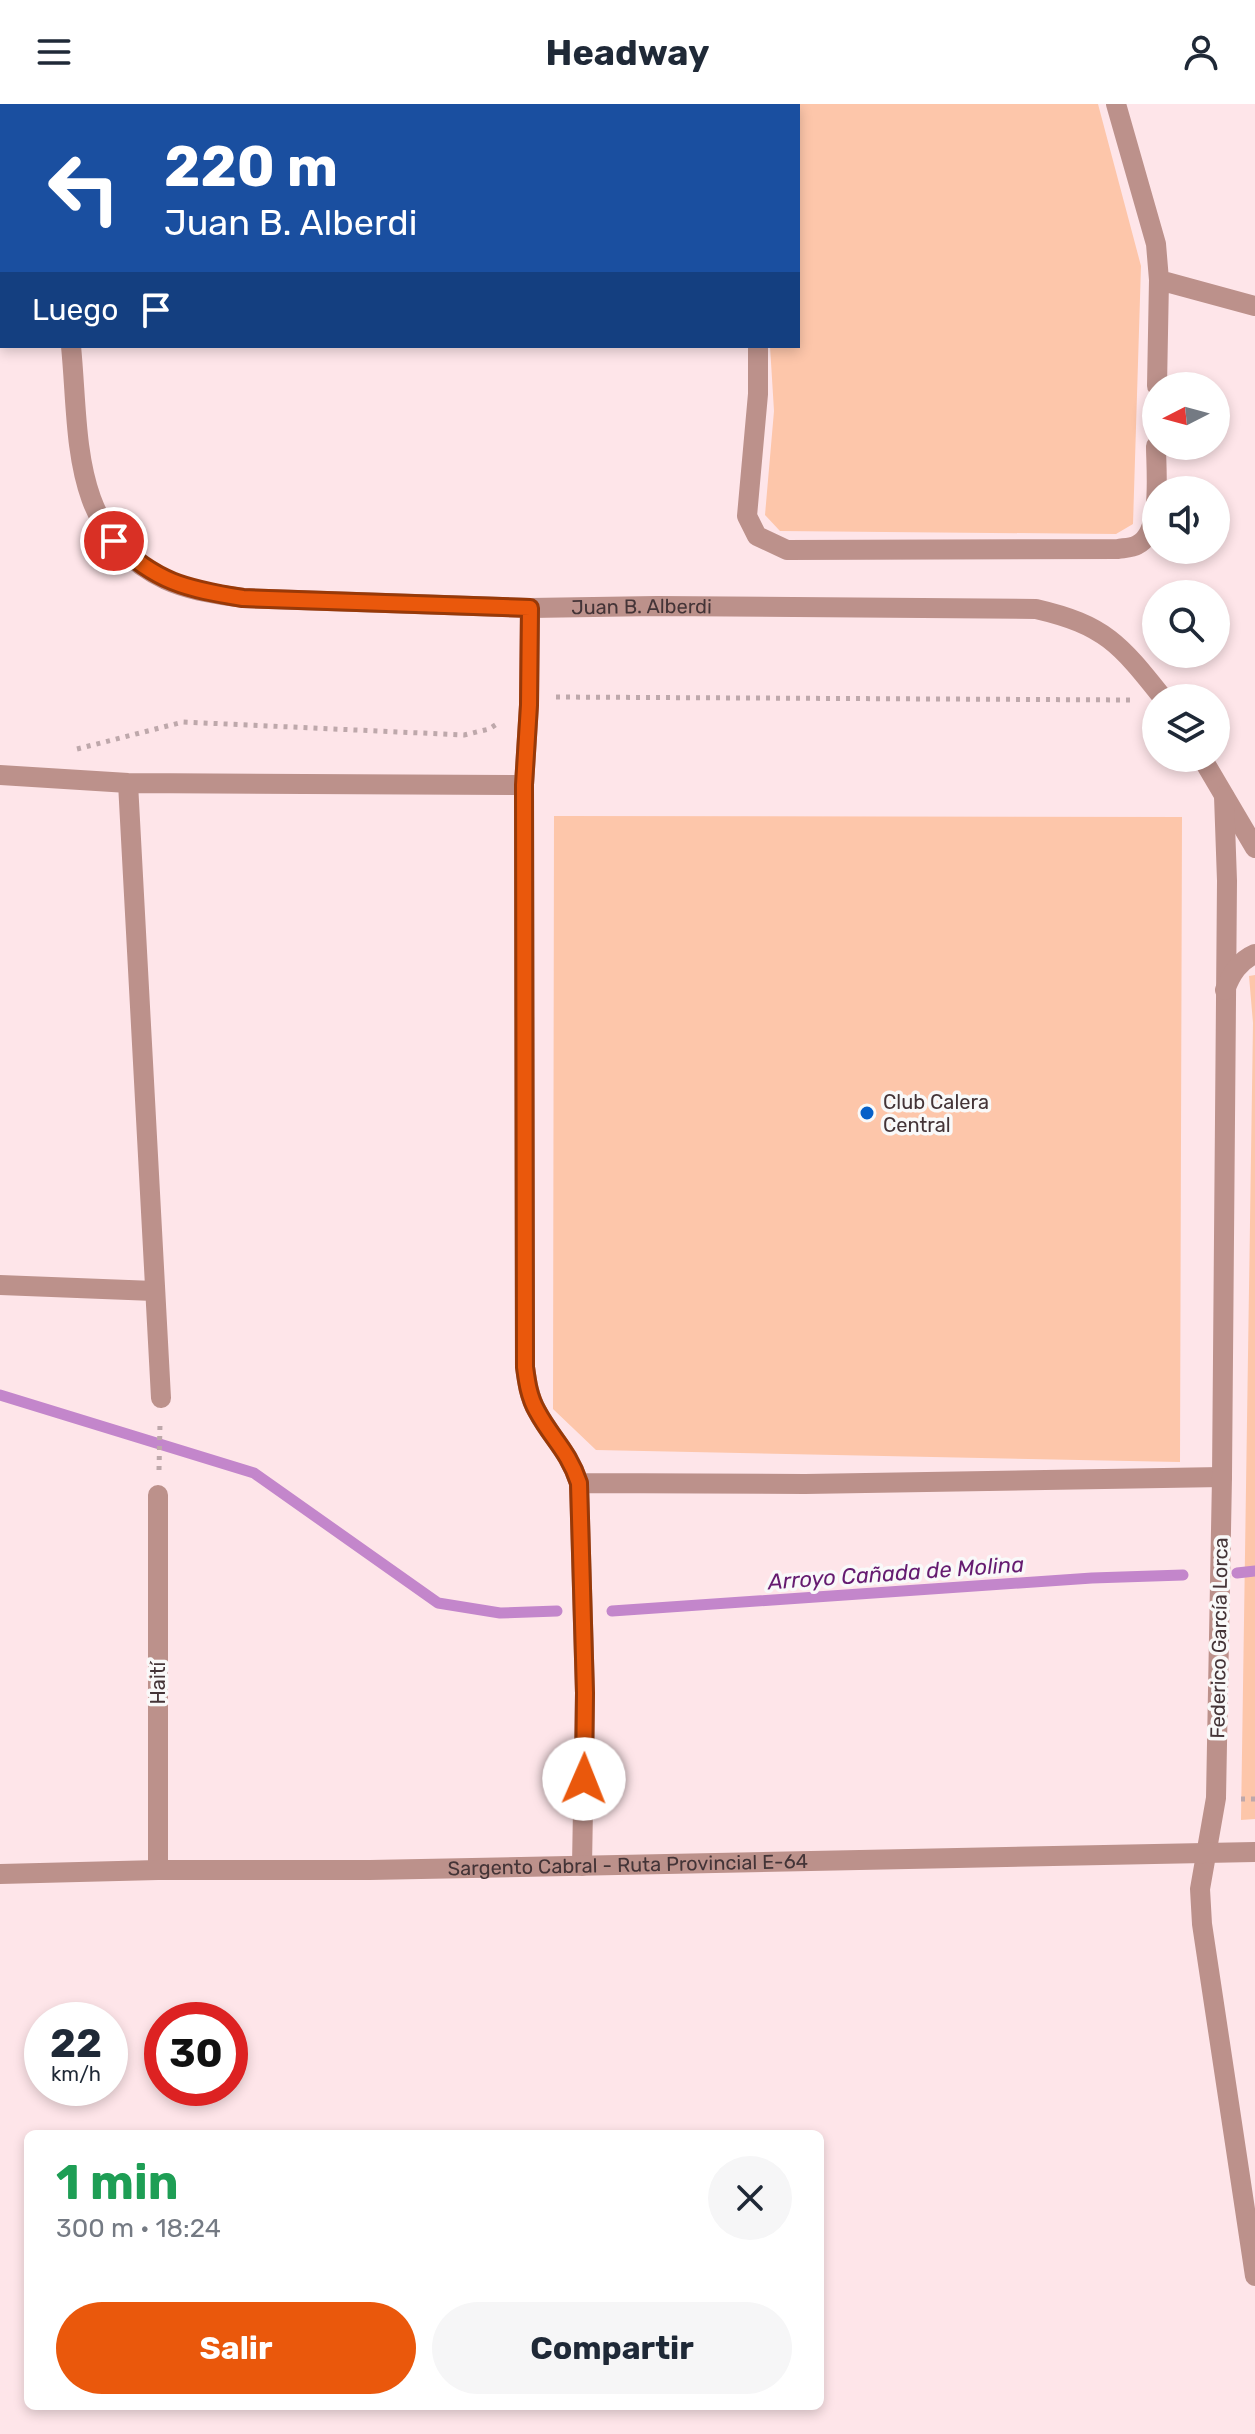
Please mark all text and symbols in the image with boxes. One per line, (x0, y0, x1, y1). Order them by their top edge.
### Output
icon: menu (32, 30, 76, 74)
icon: person (1179, 30, 1223, 74)
text: Headway (546, 31, 709, 74)
text: 220 m (164, 134, 338, 200)
icon: left (32, 136, 136, 240)
text: Juan B. Alberdi (164, 201, 417, 244)
icon: arrive (134, 288, 178, 332)
text: Luego (32, 292, 118, 328)
north arrow (1142, 372, 1230, 460)
map controls (1142, 372, 1230, 772)
button: sound (1142, 476, 1230, 564)
pin (80, 507, 148, 575)
icon: arrive (92, 519, 136, 563)
button: search (1142, 580, 1230, 668)
street label: Juan B. Alberdi (571, 594, 712, 619)
button: layers (1142, 684, 1230, 772)
place label: Club Calera Central (883, 1090, 989, 1137)
marker: Club Calera Central (858, 1104, 876, 1122)
street label: Federico García Lorca (1205, 1537, 1233, 1739)
water label: Arroyo Cañada de Molina (766, 1551, 1025, 1595)
street label: Haití (146, 1660, 170, 1704)
position arrow (542, 1737, 626, 1821)
street label: Sargento Cabral - Ruta Provincial E-64 (447, 1849, 808, 1880)
speed limit sign: 30 (144, 2002, 248, 2106)
text: 22 (50, 2020, 102, 2067)
text: km/h (51, 2062, 101, 2086)
text: 1 min (56, 2154, 179, 2211)
button: close (708, 2156, 792, 2240)
text: 300 m · 18:24 (56, 2213, 221, 2244)
button: Salir (56, 2302, 416, 2394)
button: Compartir (432, 2302, 792, 2394)

